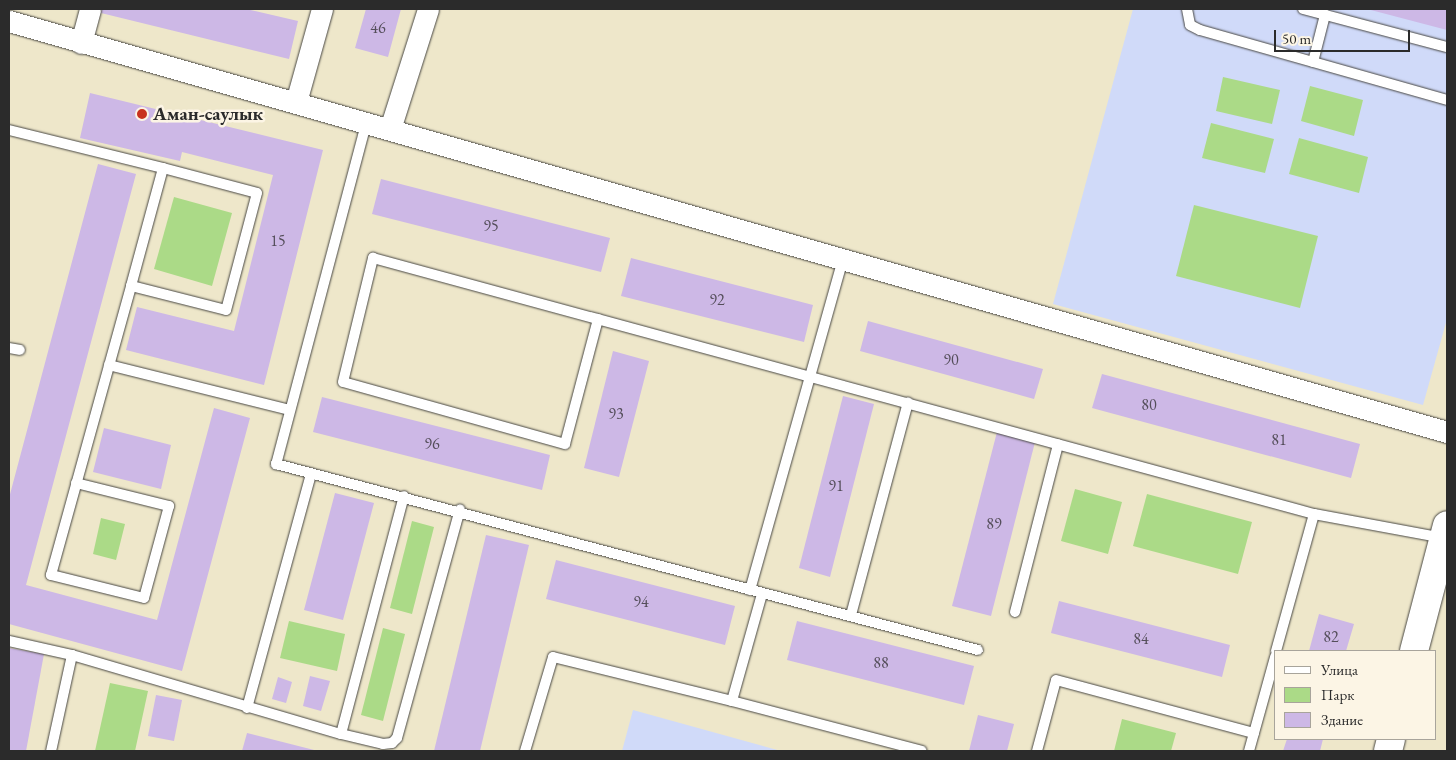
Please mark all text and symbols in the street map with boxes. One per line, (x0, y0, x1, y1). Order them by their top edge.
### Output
house number: 46 (370, 18, 386, 38)
scale bar (1276, 20, 1412, 52)
text: 50 m (1282, 29, 1311, 48)
place label: Аман-саулык (153, 103, 263, 125)
marker: Аман-саулык (135, 107, 149, 121)
house number: 95 (483, 216, 499, 236)
house number: 15 (270, 231, 286, 251)
house number: 92 (709, 290, 725, 310)
house number: 90 (943, 350, 959, 370)
house number: 80 (1141, 395, 1157, 415)
house number: 93 (608, 404, 624, 424)
house number: 81 (1271, 430, 1287, 450)
house number: 96 (424, 434, 440, 454)
house number: 91 (828, 476, 844, 496)
house number: 89 (986, 514, 1002, 534)
house number: 94 (633, 592, 649, 612)
house number: 82 (1323, 627, 1339, 647)
house number: 84 (1133, 629, 1149, 649)
legend (1274, 650, 1436, 740)
house number: 88 (873, 653, 889, 673)
text: Улица (1321, 660, 1358, 679)
text: Парк (1321, 685, 1354, 704)
text: Здание (1321, 710, 1363, 729)

